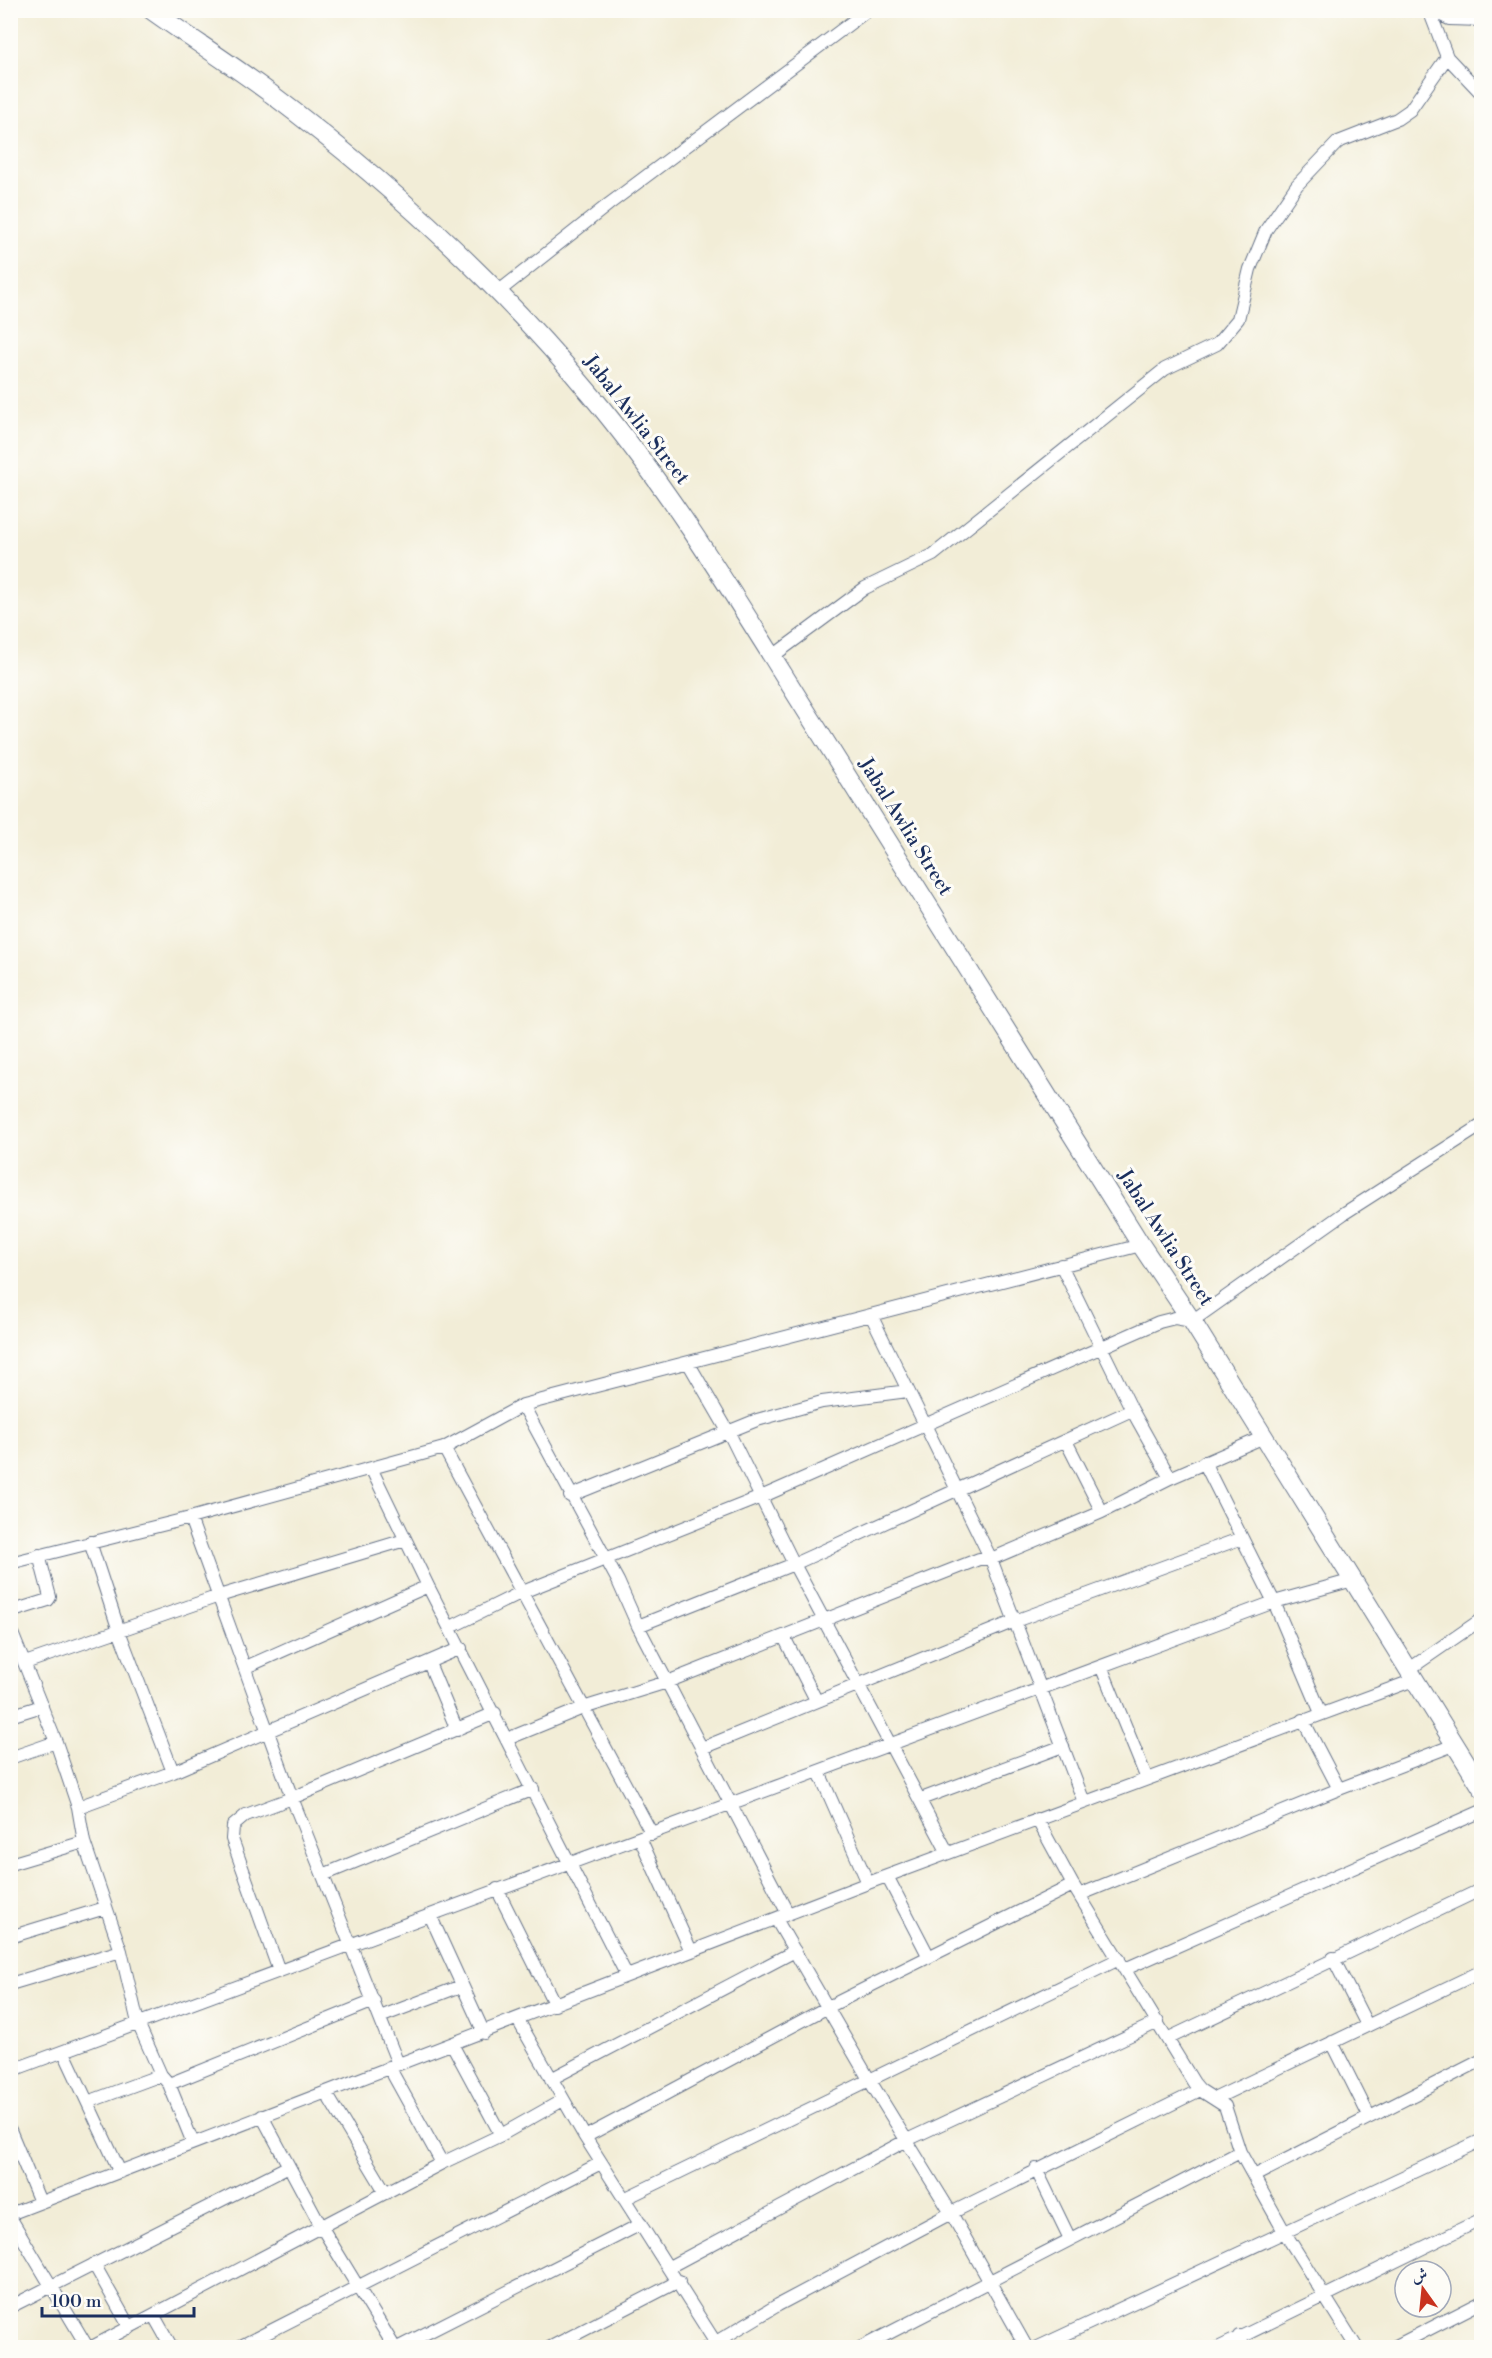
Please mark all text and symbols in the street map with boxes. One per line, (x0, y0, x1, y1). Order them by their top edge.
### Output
street label: Jabal Awlia Street (577, 349, 694, 490)
street label: Jabal Awlia Street (852, 753, 957, 901)
street label: Jabal Awlia Street (1111, 1164, 1218, 1311)
north arrow (1393, 2259, 1453, 2319)
text: ش (1409, 2264, 1430, 2287)
scale bar (42, 2280, 194, 2318)
text: 100 m (51, 2290, 102, 2313)

